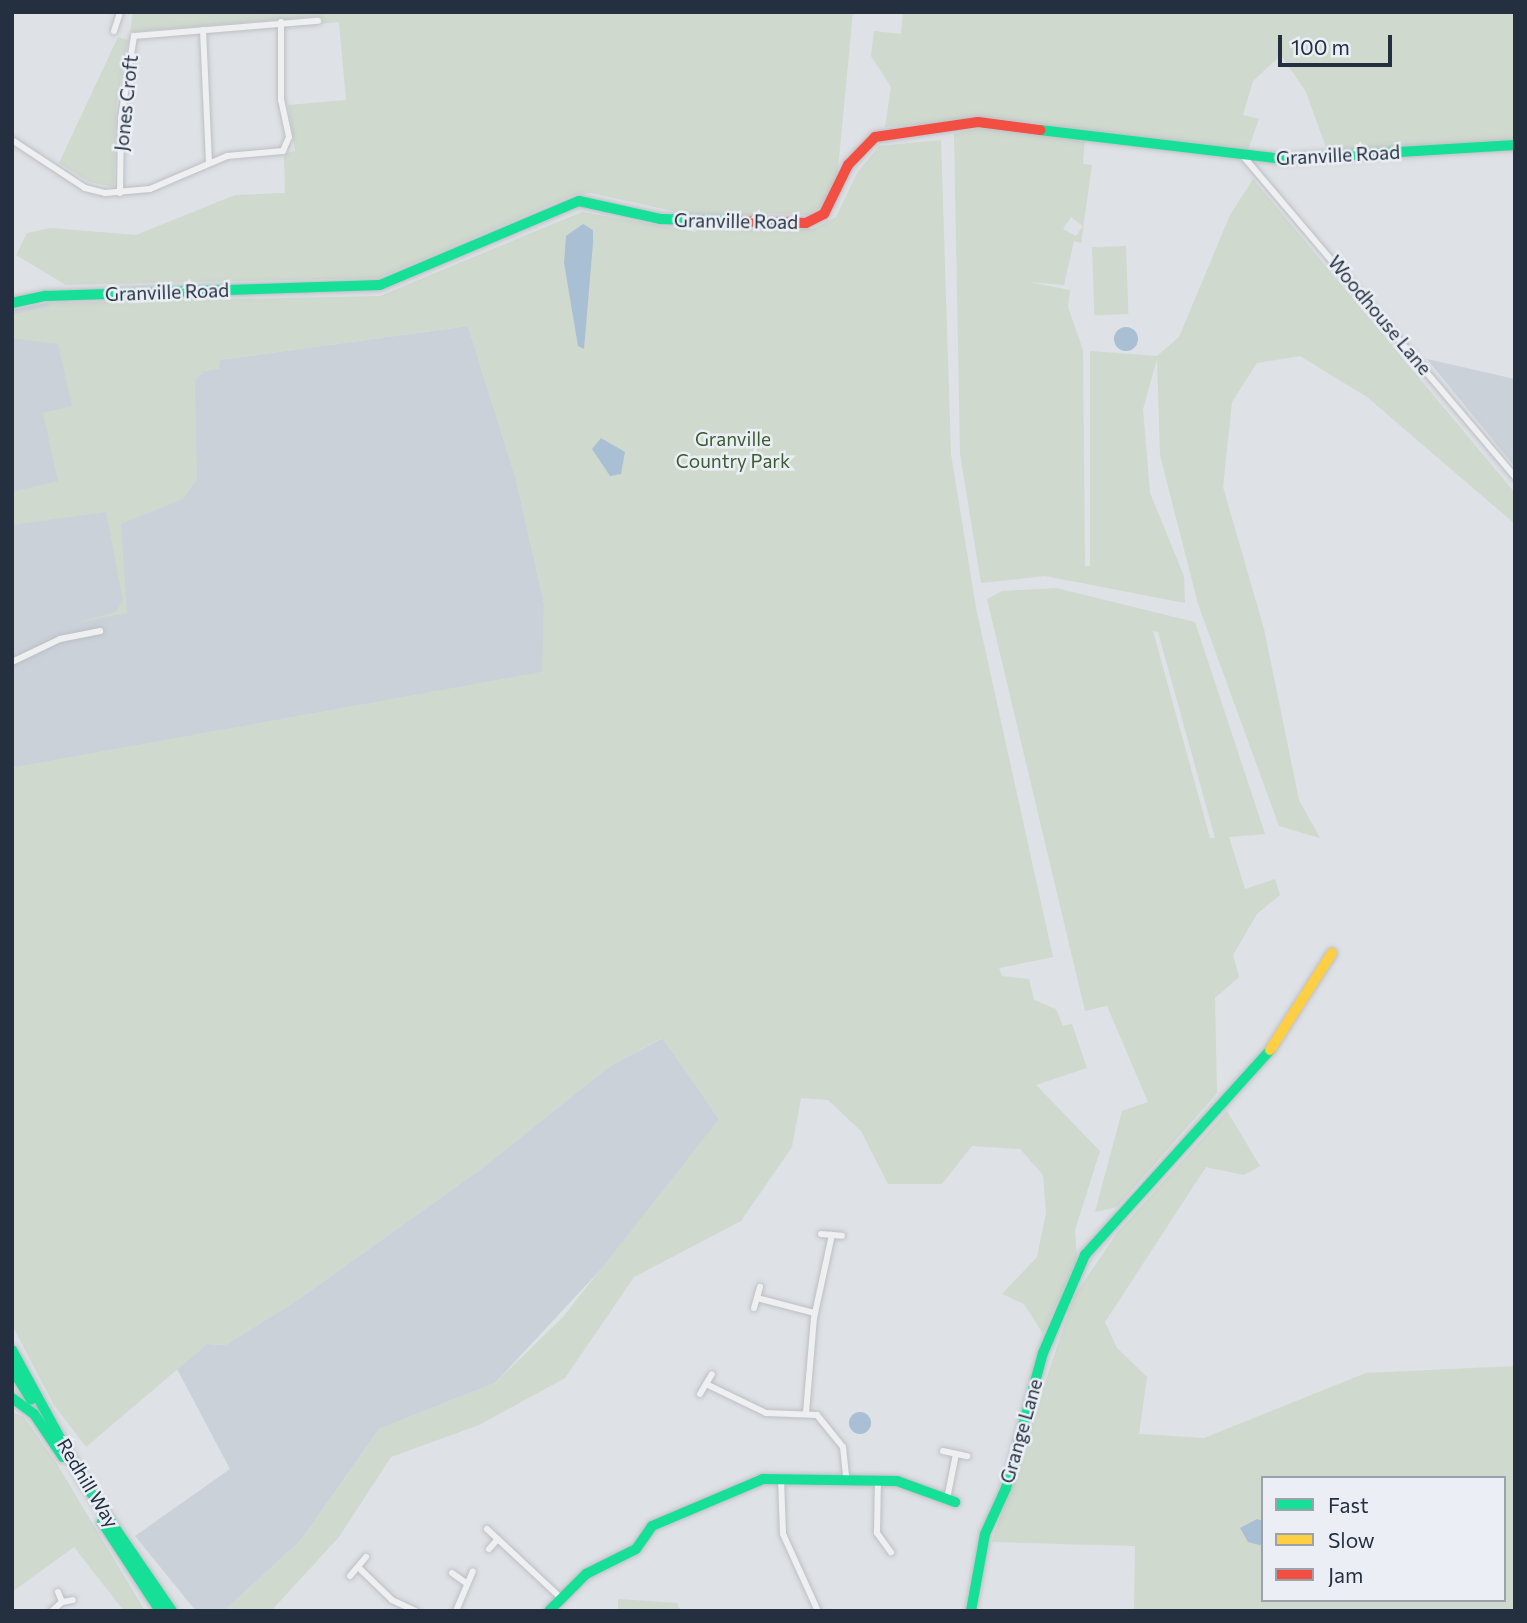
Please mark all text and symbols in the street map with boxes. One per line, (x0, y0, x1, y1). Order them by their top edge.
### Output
scale bar (1282, 21, 1396, 65)
text: 100 m (1291, 34, 1350, 59)
street label: Jones Croft (110, 54, 142, 152)
street label: Granville Road (1275, 140, 1401, 170)
street label: Granville Road (674, 209, 798, 233)
street label: Woodhouse Lane (1324, 251, 1436, 379)
street label: Granville Road (105, 278, 229, 306)
park label: Granville Country Park (676, 428, 790, 472)
street label: Grange Lane (995, 1376, 1047, 1486)
street label: Redhill Way (52, 1434, 124, 1532)
legend (1261, 1476, 1506, 1602)
text: Fast (1328, 1492, 1369, 1517)
text: Slow (1328, 1527, 1375, 1552)
text: Jam (1328, 1562, 1363, 1587)

